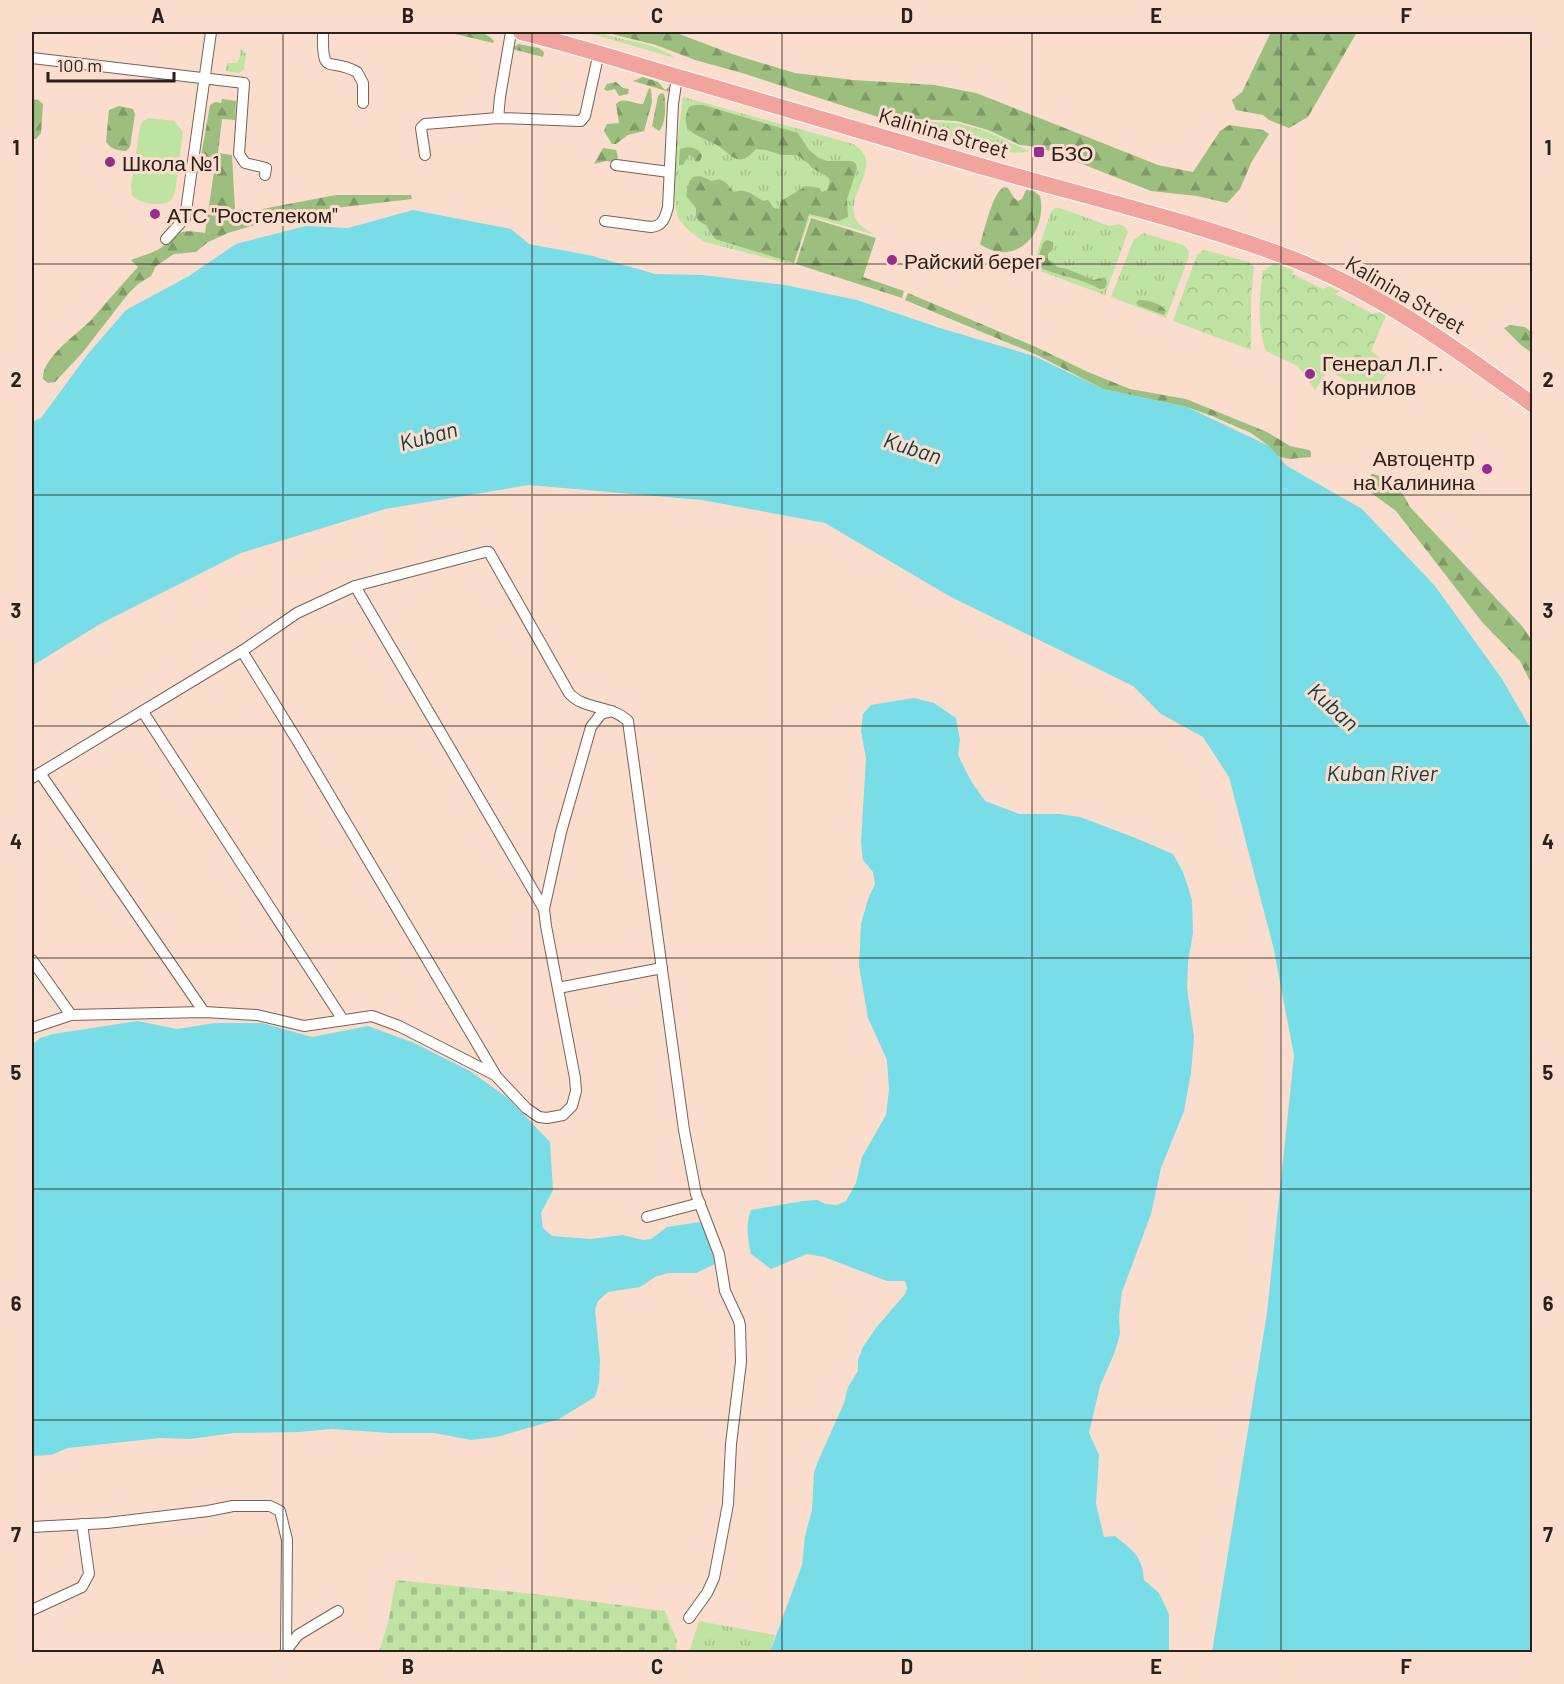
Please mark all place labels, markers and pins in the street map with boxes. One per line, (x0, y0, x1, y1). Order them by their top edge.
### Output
place label: БЗО (1051, 140, 1093, 165)
marker: БЗО (1032, 145, 1046, 159)
place label: Школа №1 (122, 150, 220, 175)
marker: Школа №1 (103, 155, 117, 169)
place label: АТС "Ростелеком" (167, 202, 338, 227)
marker: АТС "Ростелеком" (148, 207, 162, 221)
place label: Райский берег (904, 248, 1043, 273)
marker: Райский берег (885, 253, 899, 267)
place label: Генерал Л.Г. Корнилов (1322, 350, 1444, 399)
marker: Генерал Л.Г. Корнилов (1303, 367, 1317, 381)
place label: Автоцентр на Калинина (1353, 445, 1475, 494)
marker: Автоцентр на Калинина (1480, 462, 1494, 476)

